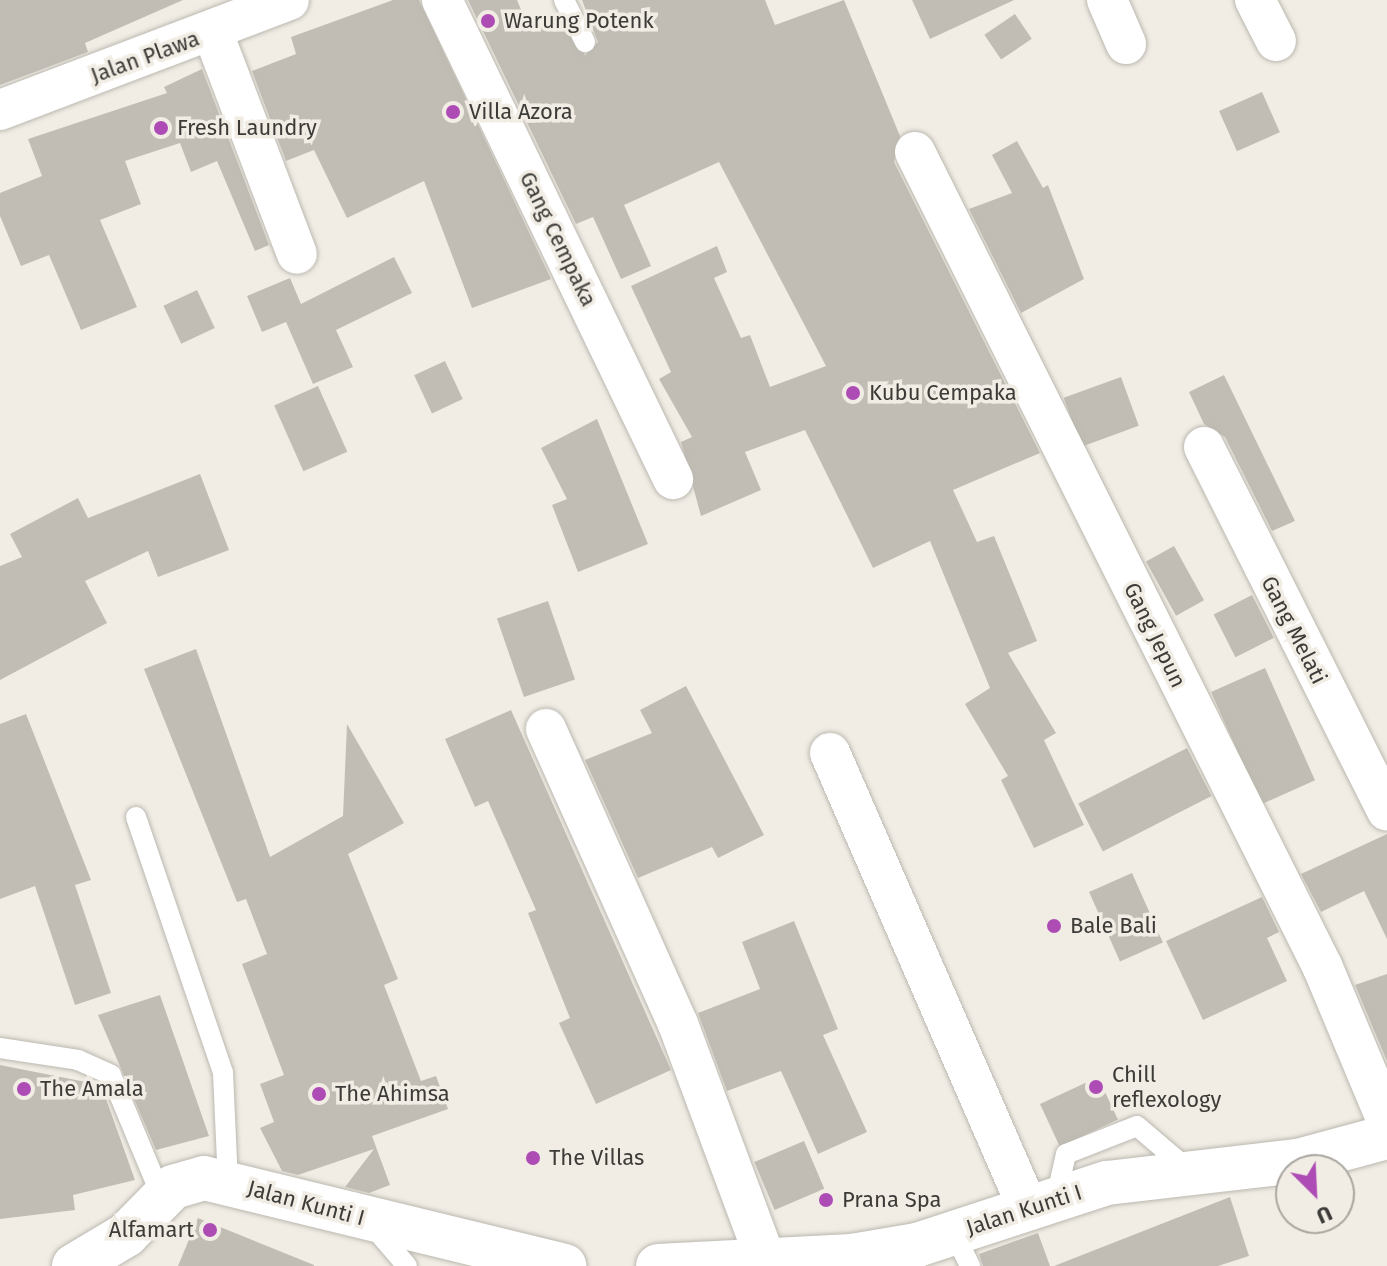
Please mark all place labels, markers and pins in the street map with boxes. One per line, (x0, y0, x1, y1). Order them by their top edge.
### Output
place label: Warung Potenk (504, 8, 654, 34)
marker: Warung Potenk (479, 12, 497, 30)
place label: Villa Azora (469, 99, 573, 125)
marker: Villa Azora (444, 103, 462, 121)
place label: Fresh Laundry (177, 115, 317, 141)
marker: Fresh Laundry (152, 119, 170, 137)
place label: Kubu Cempaka (869, 380, 1017, 406)
marker: Kubu Cempaka (844, 384, 862, 402)
place label: Bale Bali (1070, 913, 1157, 939)
marker: Bale Bali (1045, 917, 1063, 935)
place label: Chill reflexology (1112, 1061, 1221, 1112)
place label: The Amala (40, 1076, 144, 1102)
marker: Chill reflexology (1087, 1078, 1105, 1096)
marker: The Amala (15, 1080, 33, 1098)
place label: The Ahimsa (335, 1081, 450, 1107)
marker: The Ahimsa (310, 1085, 328, 1103)
place label: The Villas (549, 1145, 644, 1171)
marker: The Villas (524, 1149, 542, 1167)
place label: Prana Spa (842, 1187, 942, 1213)
marker: Prana Spa (817, 1191, 835, 1209)
place label: Alfamart (109, 1217, 194, 1243)
marker: Alfamart (201, 1221, 219, 1239)

